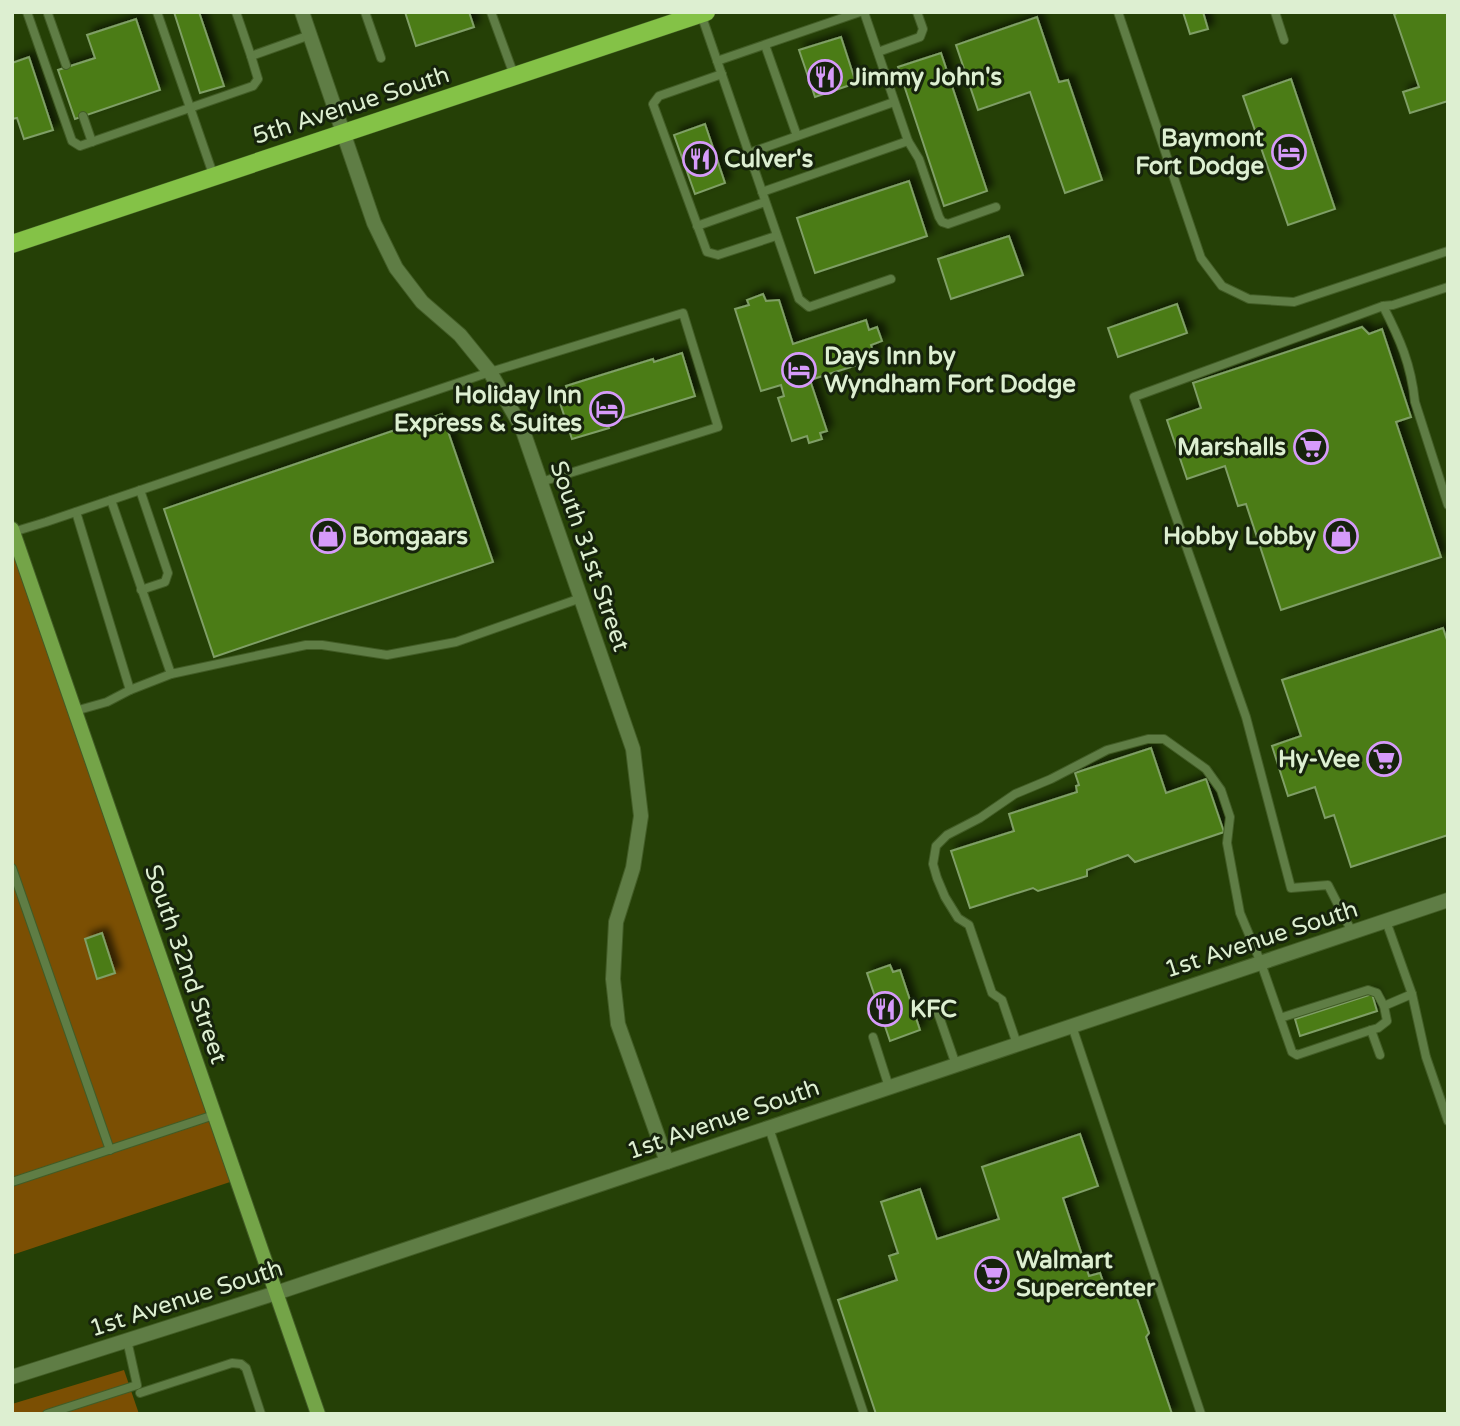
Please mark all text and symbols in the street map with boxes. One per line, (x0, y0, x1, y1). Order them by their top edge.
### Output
restaurant icon: Jimmy John's (806, 58, 844, 96)
street label: 5th Avenue South (249, 60, 453, 151)
place label: Jimmy John's (849, 63, 1002, 92)
place label: Baymont Fort Dodge (1135, 124, 1265, 181)
hotel icon: Baymont Fort Dodge (1270, 133, 1308, 171)
restaurant icon: Culver's (681, 140, 719, 178)
place label: Culver's (724, 145, 813, 174)
place label: Days Inn by Wyndham Fort Dodge (824, 342, 1076, 399)
hotel icon: Days Inn by Wyndham Fort Dodge (780, 351, 818, 389)
place label: Holiday Inn Express & Suites (394, 381, 582, 438)
hotel icon: Holiday Inn Express & Suites (588, 390, 626, 428)
supermarket icon: Marshalls (1292, 428, 1330, 466)
place label: Marshalls (1177, 433, 1286, 462)
street label: South 31st Street (543, 457, 636, 655)
shop icon: Bomgaars (309, 517, 347, 555)
shop icon: Hobby Lobby (1322, 517, 1360, 555)
place label: Bomgaars (352, 522, 468, 551)
place label: Hobby Lobby (1163, 522, 1316, 551)
supermarket icon: Hy-Vee (1365, 740, 1403, 778)
place label: Hy-Vee (1278, 745, 1360, 774)
street label: South 32nd Street (138, 861, 233, 1068)
street label: 1st Avenue South (1161, 895, 1362, 984)
restaurant icon: KFC (866, 990, 904, 1028)
place label: KFC (910, 995, 957, 1024)
street label: 1st Avenue South (623, 1073, 823, 1166)
place label: Walmart Supercenter (1016, 1246, 1156, 1303)
street label: 1st Avenue South (86, 1254, 287, 1343)
supermarket icon: Walmart Supercenter (973, 1255, 1011, 1293)

